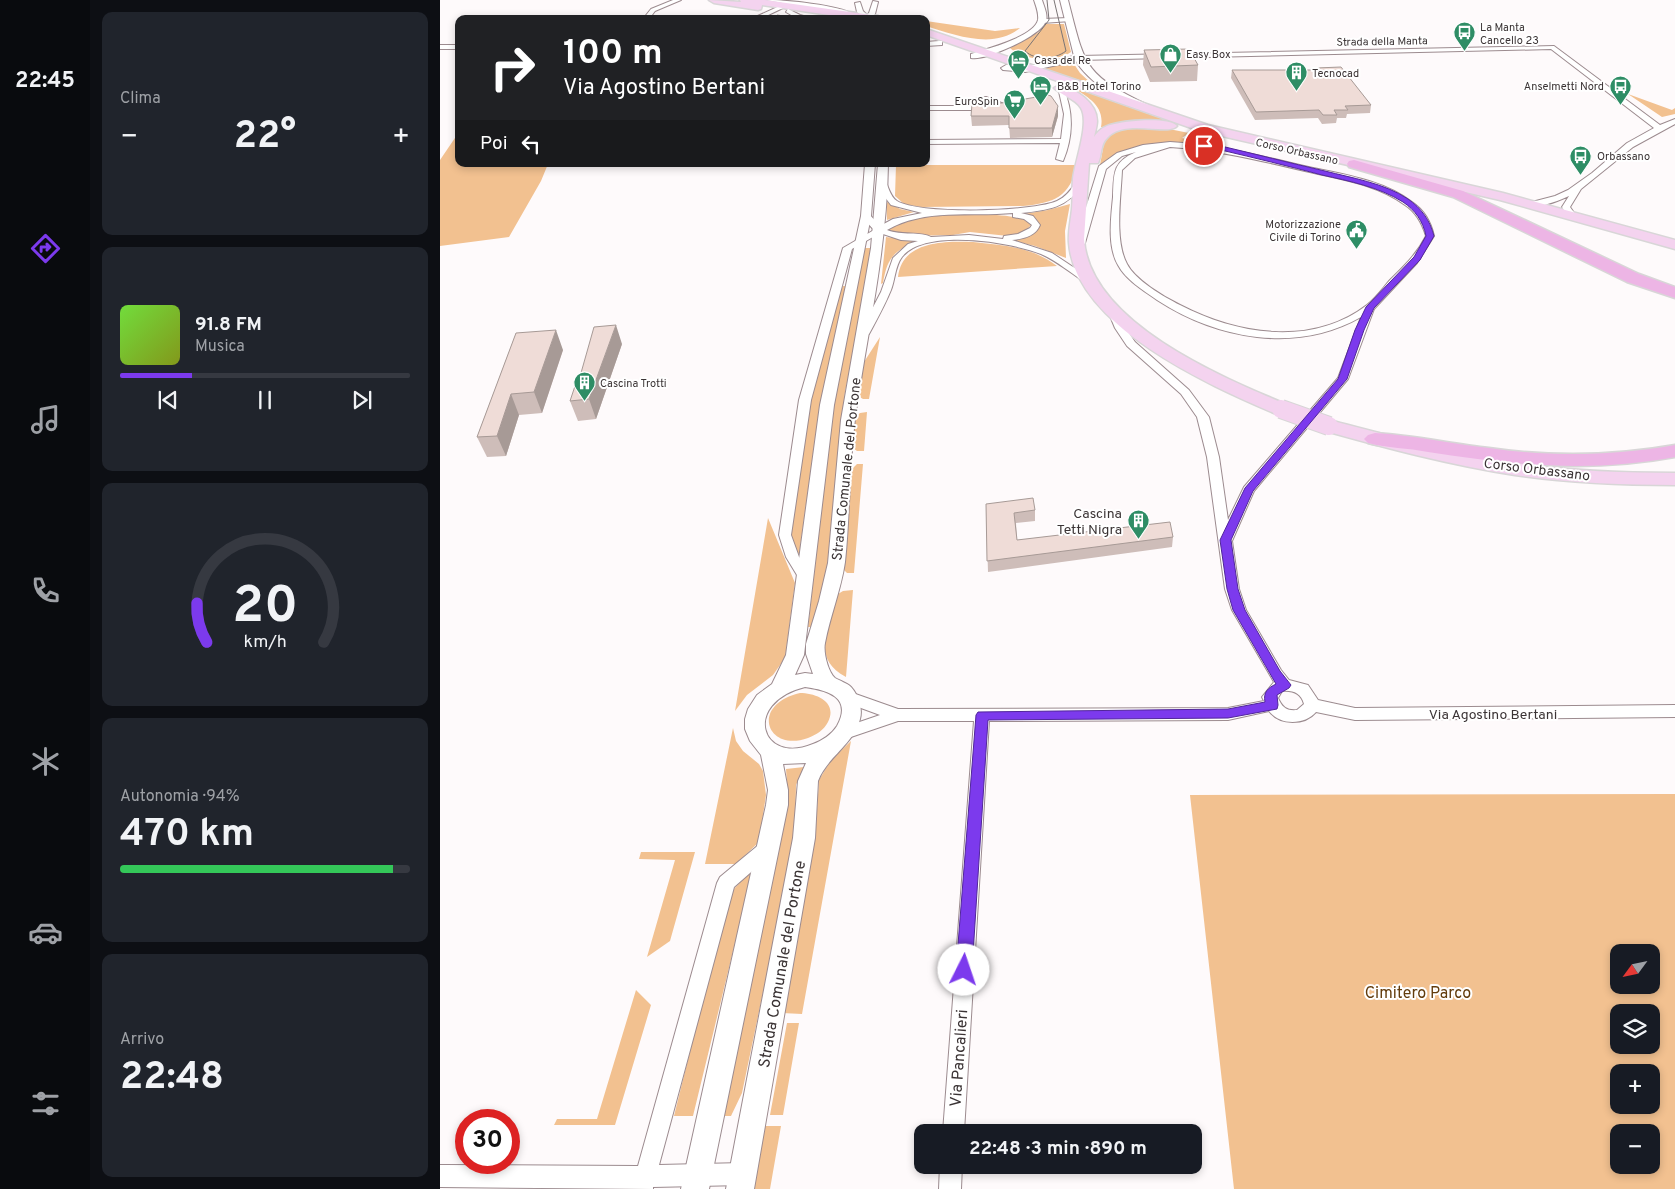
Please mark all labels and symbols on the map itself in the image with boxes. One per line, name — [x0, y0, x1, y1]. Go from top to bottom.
bus stop icon: La Manta Cancello 23 — [1452, 21, 1476, 52]
place label: La Manta Cancello 23 — [1480, 21, 1539, 48]
street label: Strada della Manta — [1336, 34, 1428, 50]
shop icon: Easy Box — [1158, 42, 1182, 73]
hotel icon: Casa del Re — [1006, 48, 1030, 79]
place label: Easy Box — [1186, 48, 1231, 62]
place label: Casa del Re — [1034, 54, 1091, 68]
building icon: Tecnocad — [1284, 61, 1308, 92]
place label: Tecnocad — [1312, 67, 1359, 81]
hotel icon: B&B Hotel Torino — [1029, 74, 1053, 105]
bus stop icon: Anselmetti Nord — [1608, 74, 1632, 105]
place label: B&B Hotel Torino — [1057, 80, 1141, 94]
place label: Anselmetti Nord — [1524, 80, 1604, 94]
supermarket icon: EuroSpin — [1003, 89, 1027, 120]
place label: EuroSpin — [954, 95, 999, 109]
pin — [1183, 125, 1225, 167]
street label: Corso Orbassano — [1254, 136, 1339, 168]
bus stop icon: Orbassano — [1569, 144, 1593, 175]
place label: Orbassano — [1597, 150, 1650, 164]
place label: Motorizzazione Civile di Torino — [1265, 218, 1341, 245]
public building icon: Motorizzazione Civile di Torino — [1345, 218, 1369, 249]
building icon: Cascina Trotti — [572, 371, 596, 402]
place label: Cascina Trotti — [600, 377, 667, 391]
street label: Strada Comunale del Portone — [829, 377, 866, 561]
street label: Corso Orbassano — [1483, 456, 1591, 485]
place label: Cascina Tetti Nigra — [1057, 506, 1122, 539]
building icon: Cascina Tetti Nigra — [1126, 509, 1150, 540]
street label: Via Agostino Bertani — [1429, 707, 1557, 724]
street label: Strada Comunale del Portone — [755, 859, 811, 1070]
position arrow — [937, 943, 989, 995]
north arrow — [1610, 944, 1660, 994]
park label: Cimitero Parco — [1365, 984, 1471, 1004]
street label: Via Pancalieri — [947, 1009, 973, 1108]
speed limit sign: 30 — [455, 1109, 520, 1174]

